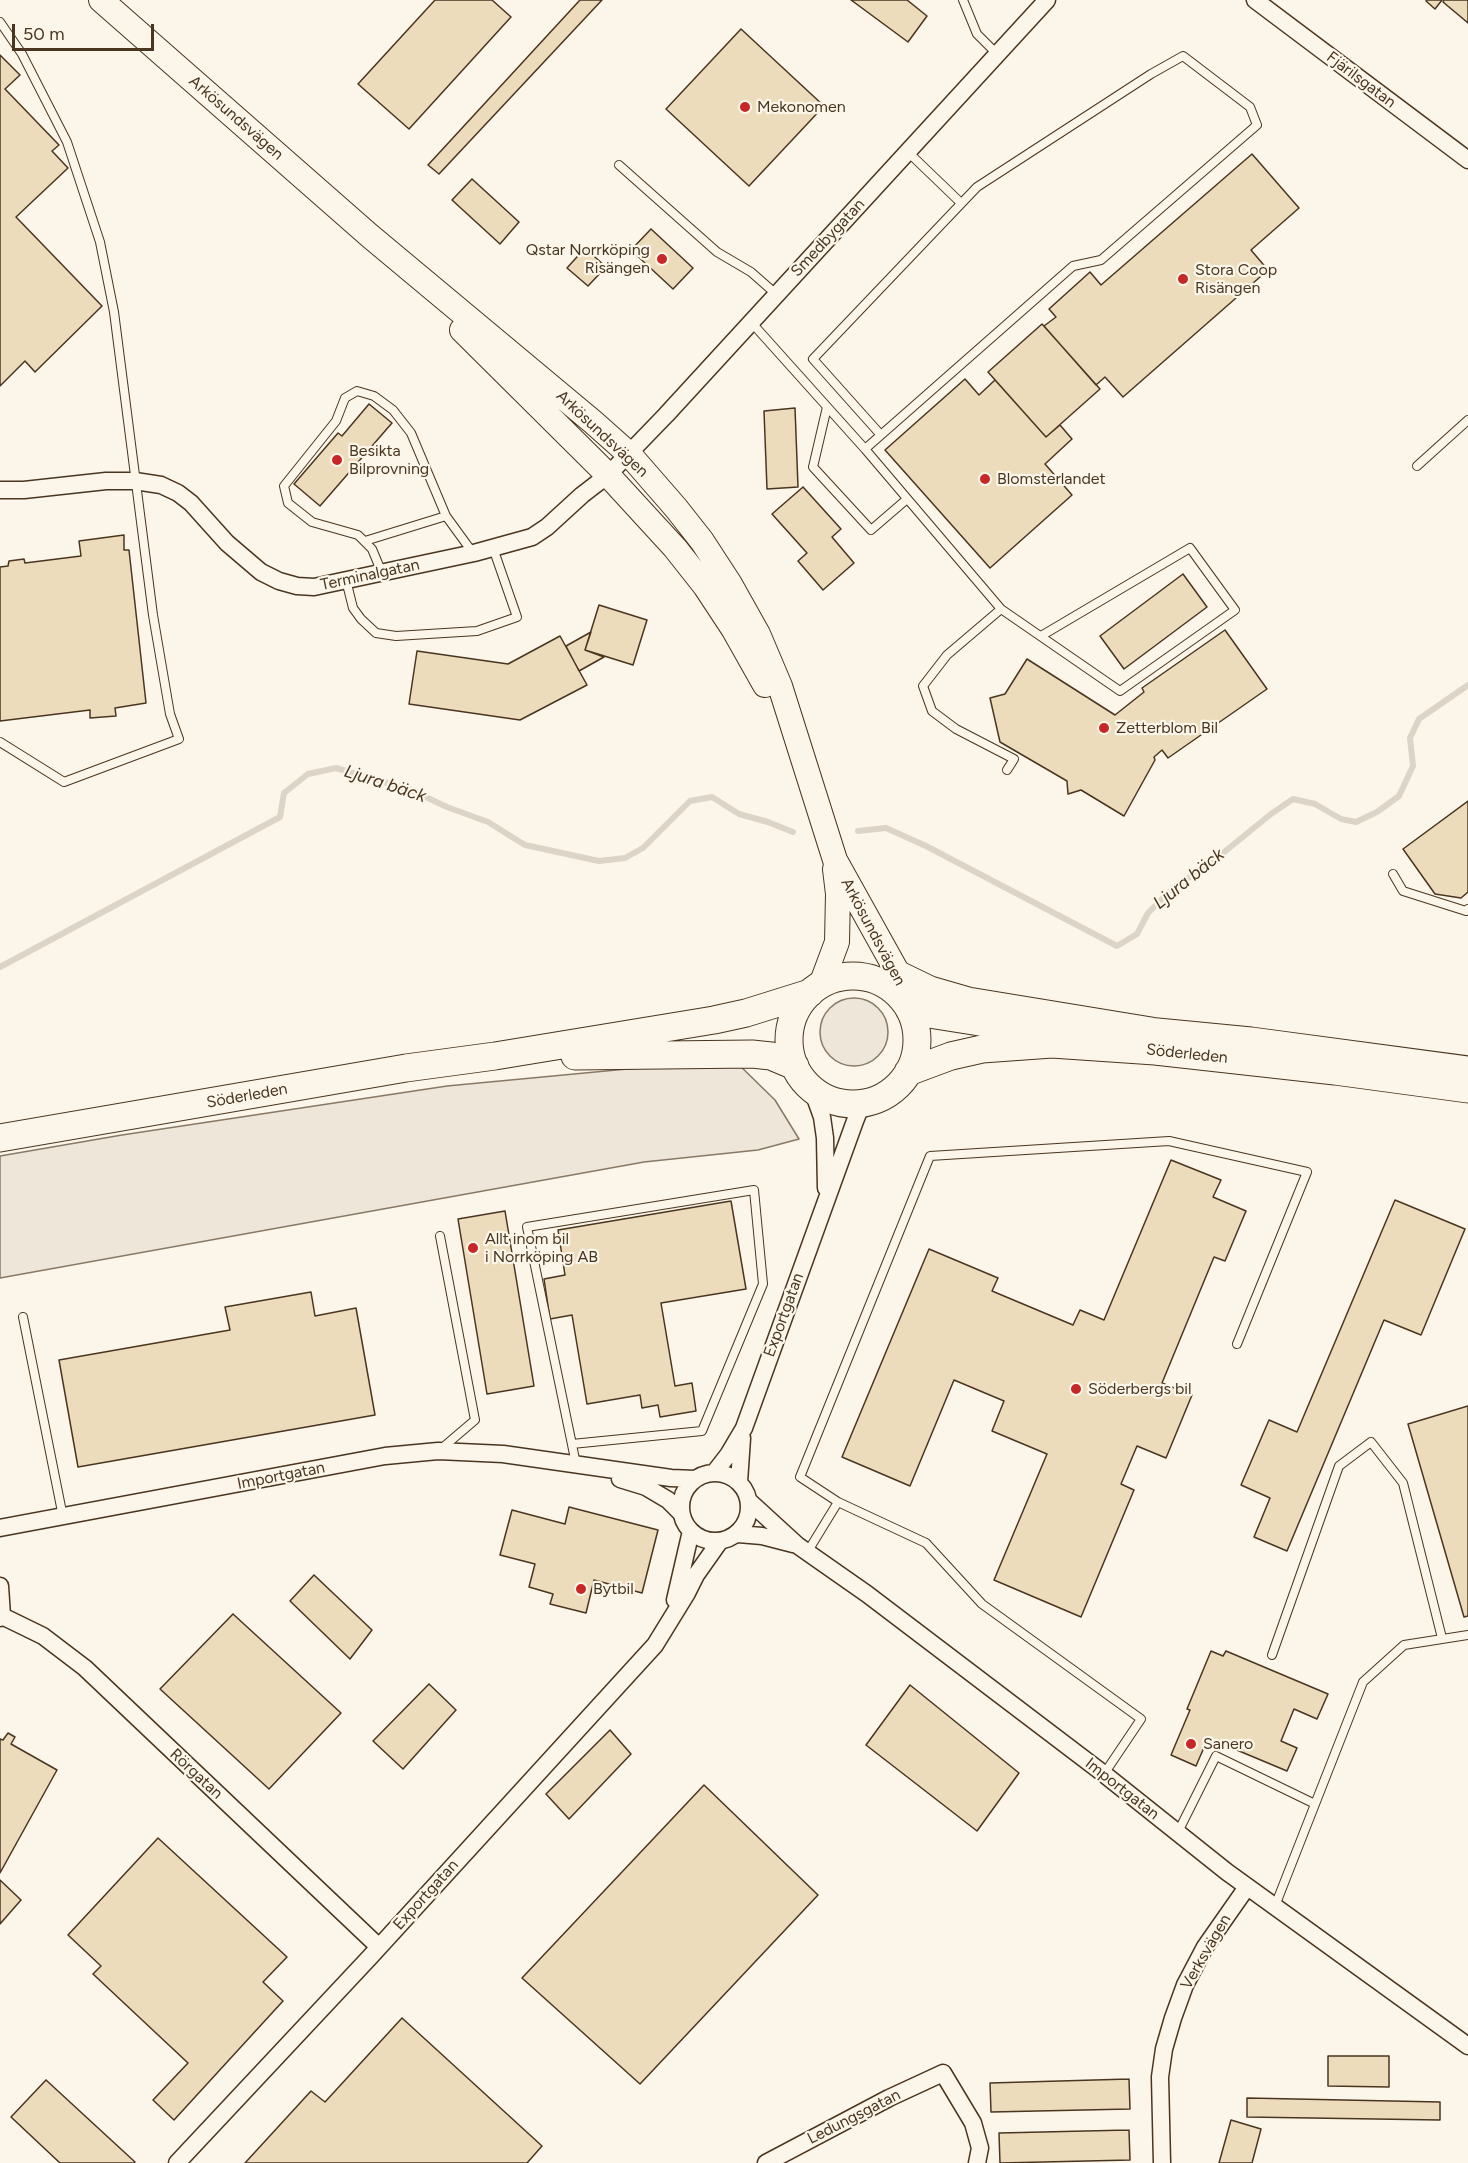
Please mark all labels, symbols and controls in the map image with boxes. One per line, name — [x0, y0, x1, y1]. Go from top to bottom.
scale bar — [15, 12, 158, 50]
text: 50 m — [23, 23, 65, 45]
street label: Fjärilsgatan — [1323, 48, 1399, 112]
street label: Arkösundsvägen — [185, 72, 287, 164]
place label: Mekonomen — [757, 97, 846, 117]
marker: Mekonomen — [738, 100, 752, 114]
street label: Smedbygatan — [787, 195, 869, 281]
place label: Qstar Norrköping Risängen — [526, 240, 650, 278]
marker: Qstar Norrköping Risängen — [655, 252, 669, 266]
place label: Stora Coop Risängen — [1195, 260, 1277, 298]
marker: Stora Coop Risängen — [1176, 272, 1190, 286]
street label: Arkösundsvägen — [552, 386, 652, 482]
place label: Besikta Bilprovning — [349, 441, 429, 479]
marker: Besikta Bilprovning — [330, 453, 344, 467]
place label: Blomsterlandet — [997, 469, 1106, 489]
marker: Blomsterlandet — [978, 472, 992, 486]
street label: Terminalgatan — [319, 555, 421, 595]
place label: Zetterblom Bil — [1116, 718, 1218, 738]
marker: Zetterblom Bil — [1097, 721, 1111, 735]
water label: Ljura bäck — [341, 761, 429, 807]
water label: Ljura bäck — [1149, 844, 1229, 914]
street label: Arkösundsvägen — [837, 875, 909, 989]
street label: Söderleden — [1145, 1040, 1229, 1068]
street label: Söderleden — [205, 1079, 289, 1113]
place label: Allt inom bil i Norrköping AB — [485, 1229, 598, 1267]
marker: Allt inom bil i Norrköping AB — [466, 1241, 480, 1255]
street label: Exportgatan — [760, 1270, 808, 1360]
place label: Söderbergs bil — [1088, 1379, 1192, 1399]
marker: Söderbergs bil — [1069, 1382, 1083, 1396]
street label: Importgatan — [236, 1458, 326, 1494]
place label: Bytbil — [593, 1579, 634, 1599]
marker: Bytbil — [574, 1582, 588, 1596]
place label: Sanero — [1203, 1734, 1253, 1754]
marker: Sanero — [1184, 1737, 1198, 1751]
street label: Rörgatan — [166, 1745, 226, 1803]
street label: Importgatan — [1081, 1754, 1163, 1824]
street label: Exportgatan — [389, 1856, 463, 1934]
street label: Verksvägen — [1177, 1911, 1235, 1993]
street label: Ledungsgatan — [804, 2085, 904, 2149]

